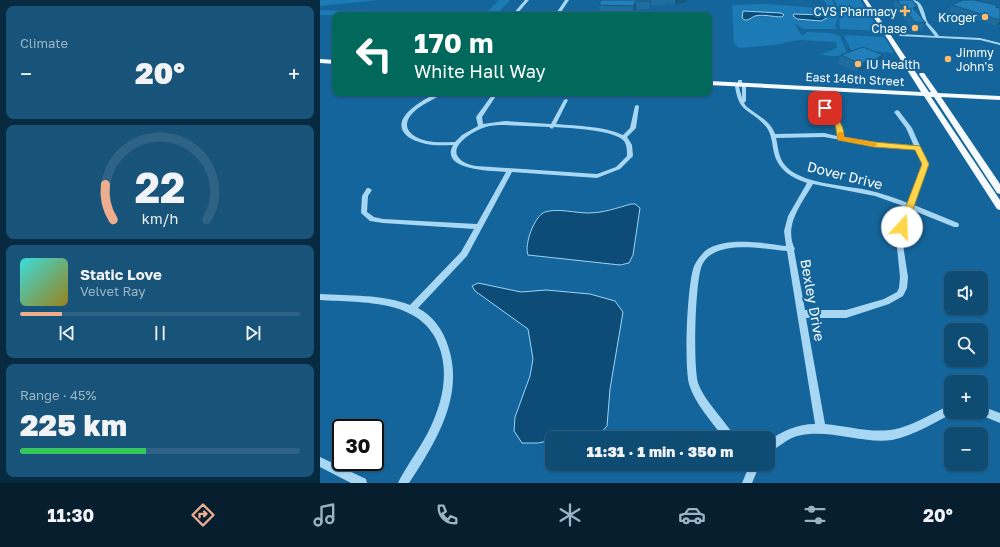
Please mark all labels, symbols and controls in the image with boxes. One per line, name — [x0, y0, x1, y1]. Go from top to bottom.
place label: CVS Pharmacy — [813, 4, 897, 19]
marker: CVS Pharmacy — [900, 6, 910, 16]
place label: Kroger — [938, 10, 977, 25]
marker: Kroger — [980, 12, 990, 22]
place label: Chase — [871, 21, 907, 36]
marker: Chase — [910, 23, 920, 33]
text: 170 m — [414, 26, 493, 59]
icon: left — [348, 28, 400, 80]
text: Climate — [20, 35, 68, 51]
place label: Jimmy John's — [956, 45, 994, 74]
marker: Jimmy John's — [943, 54, 953, 64]
text: 20° — [135, 55, 185, 91]
place label: IU Health — [866, 57, 920, 72]
marker: IU Health — [853, 59, 863, 69]
text: − — [20, 60, 32, 87]
text: + — [288, 60, 300, 87]
text: White Hall Way — [414, 60, 546, 82]
street label: East 146th Street — [805, 69, 905, 89]
pin — [808, 91, 842, 125]
icon: arrive — [814, 97, 836, 119]
street label: Dover Drive — [805, 157, 885, 193]
text: 22 — [135, 162, 185, 212]
position arrow — [881, 206, 923, 248]
text: km/h — [142, 209, 178, 226]
street label: Bexley Drive — [797, 258, 829, 342]
text: Static Love — [80, 265, 162, 283]
map controls — [944, 271, 988, 471]
button: sound — [944, 271, 988, 315]
text: Velvet Ray — [80, 283, 145, 299]
icon: previous — [56, 322, 78, 344]
icon: pause — [149, 322, 171, 344]
icon: next — [242, 322, 264, 344]
button: search — [944, 323, 988, 367]
button: + — [944, 375, 988, 419]
text: Range · 45% — [20, 387, 96, 403]
text: 225 km — [20, 407, 127, 443]
speed limit sign: 30 — [332, 419, 384, 471]
button: − — [944, 427, 988, 471]
text: 11:31 · 1 min · 350 m — [587, 442, 733, 460]
icon: directions — [189, 501, 217, 529]
icon: music — [311, 501, 339, 529]
icon: phone — [433, 501, 461, 529]
icon: climate — [556, 501, 584, 529]
icon: car — [678, 501, 706, 529]
icon: filters — [801, 501, 829, 529]
text: 11:30 — [47, 504, 94, 526]
text: 20° — [923, 504, 953, 526]

